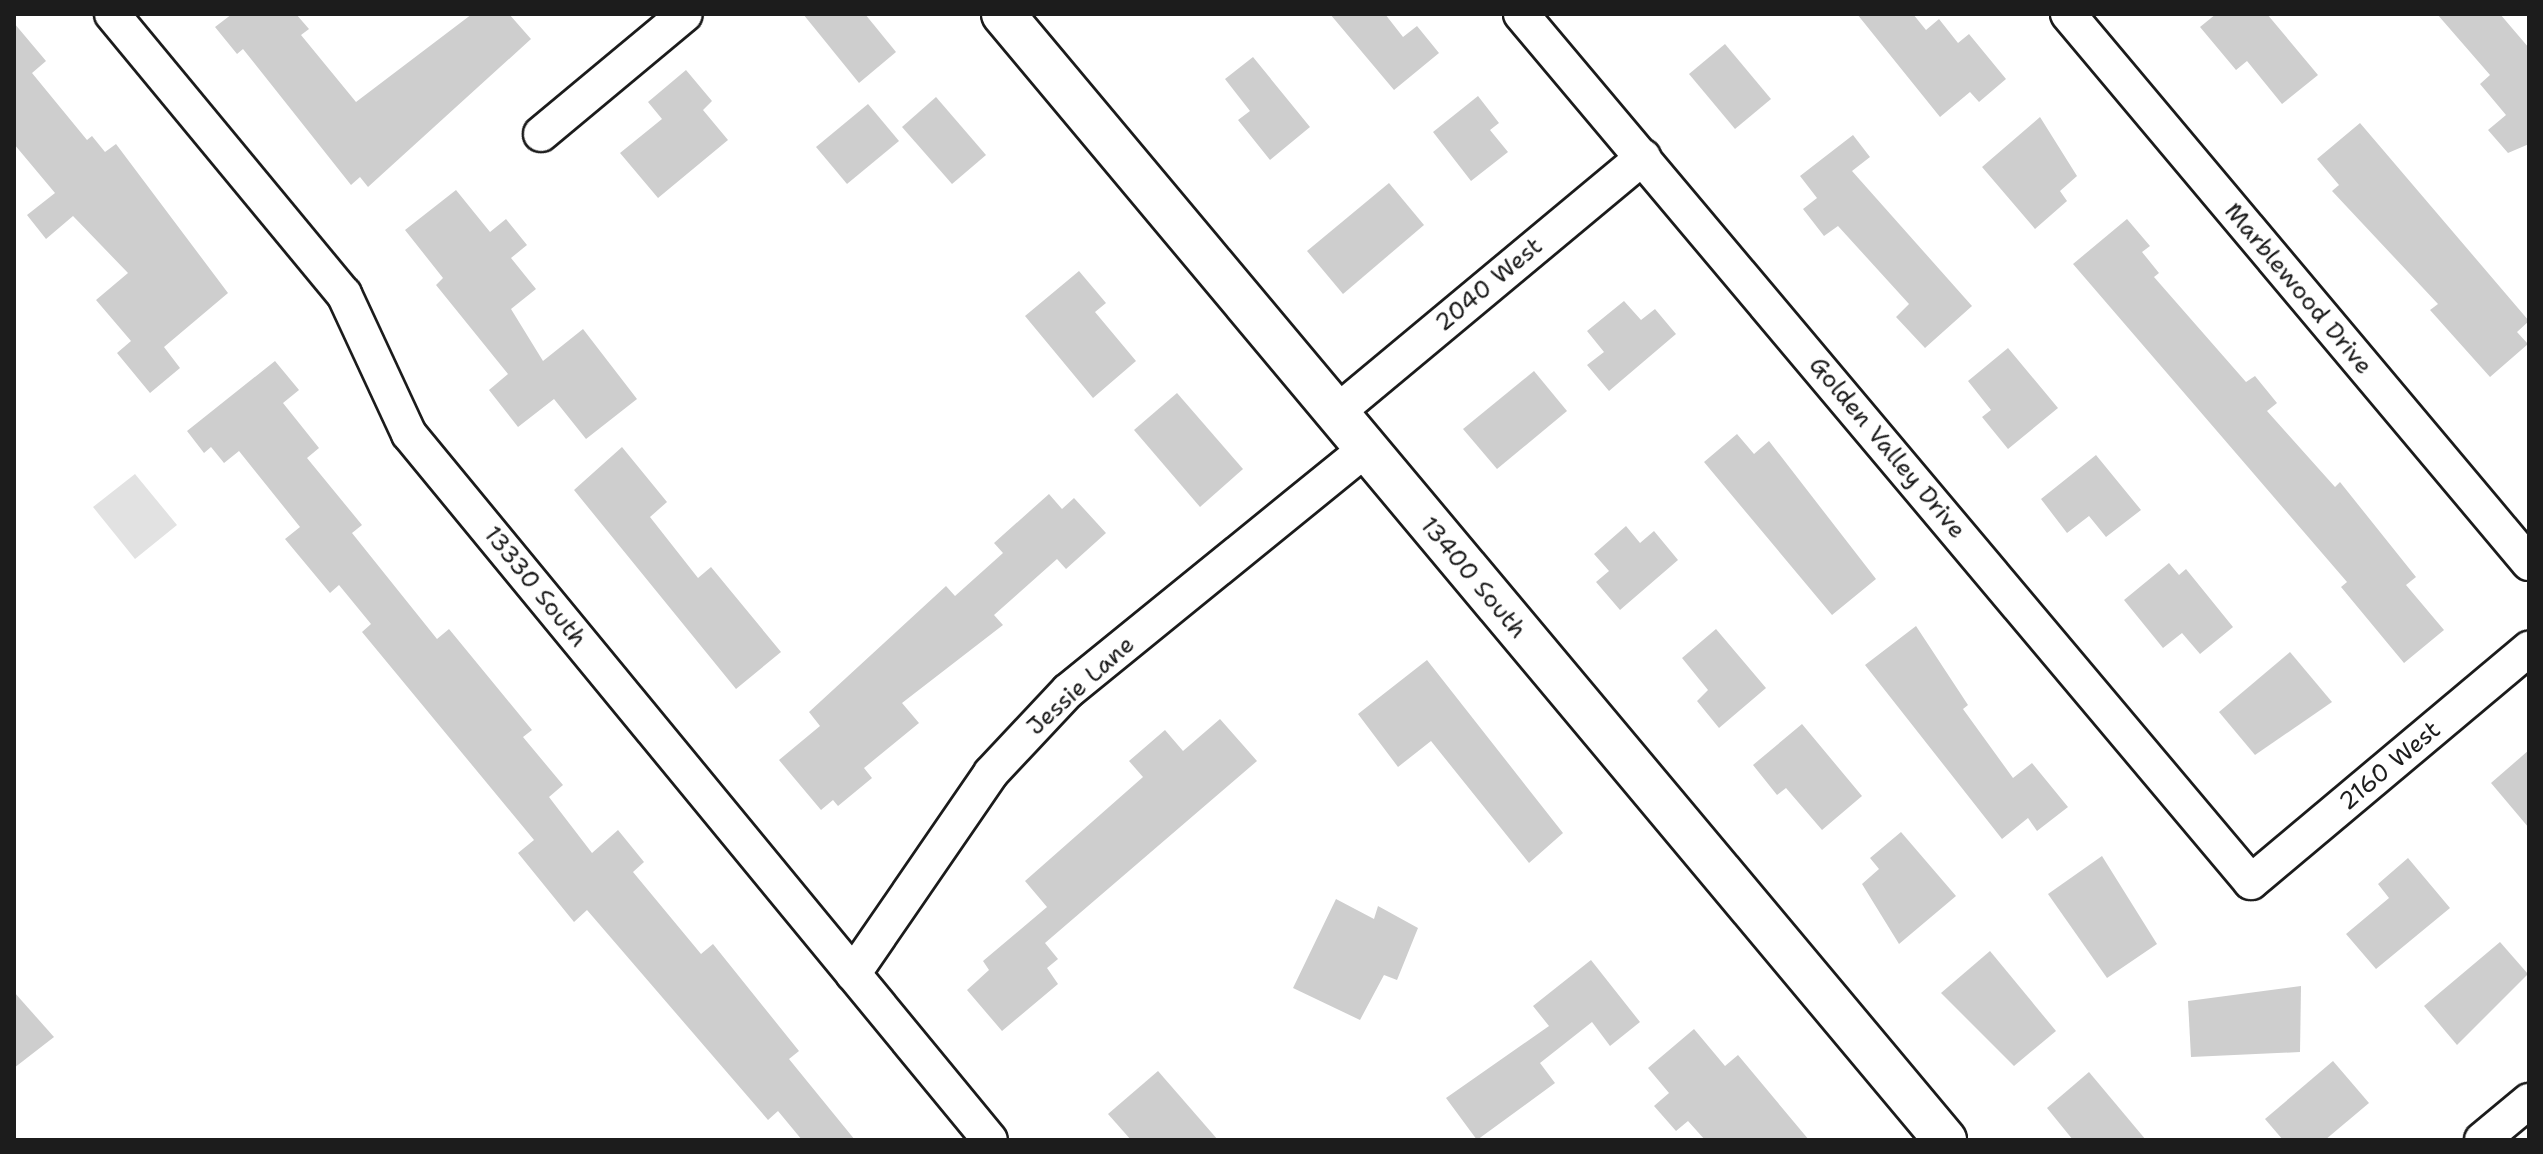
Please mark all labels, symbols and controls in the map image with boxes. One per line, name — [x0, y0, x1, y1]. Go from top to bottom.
street label: Marblewood Drive — [2218, 198, 2378, 380]
street label: 2040 West — [1430, 232, 1548, 338]
street label: Golden Valley Drive — [1803, 351, 1971, 545]
street label: 13400 South — [1414, 512, 1532, 644]
street label: 13330 South — [477, 521, 593, 653]
street label: Jessie Lane — [1021, 630, 1141, 742]
street label: 2160 West — [2334, 715, 2446, 817]

